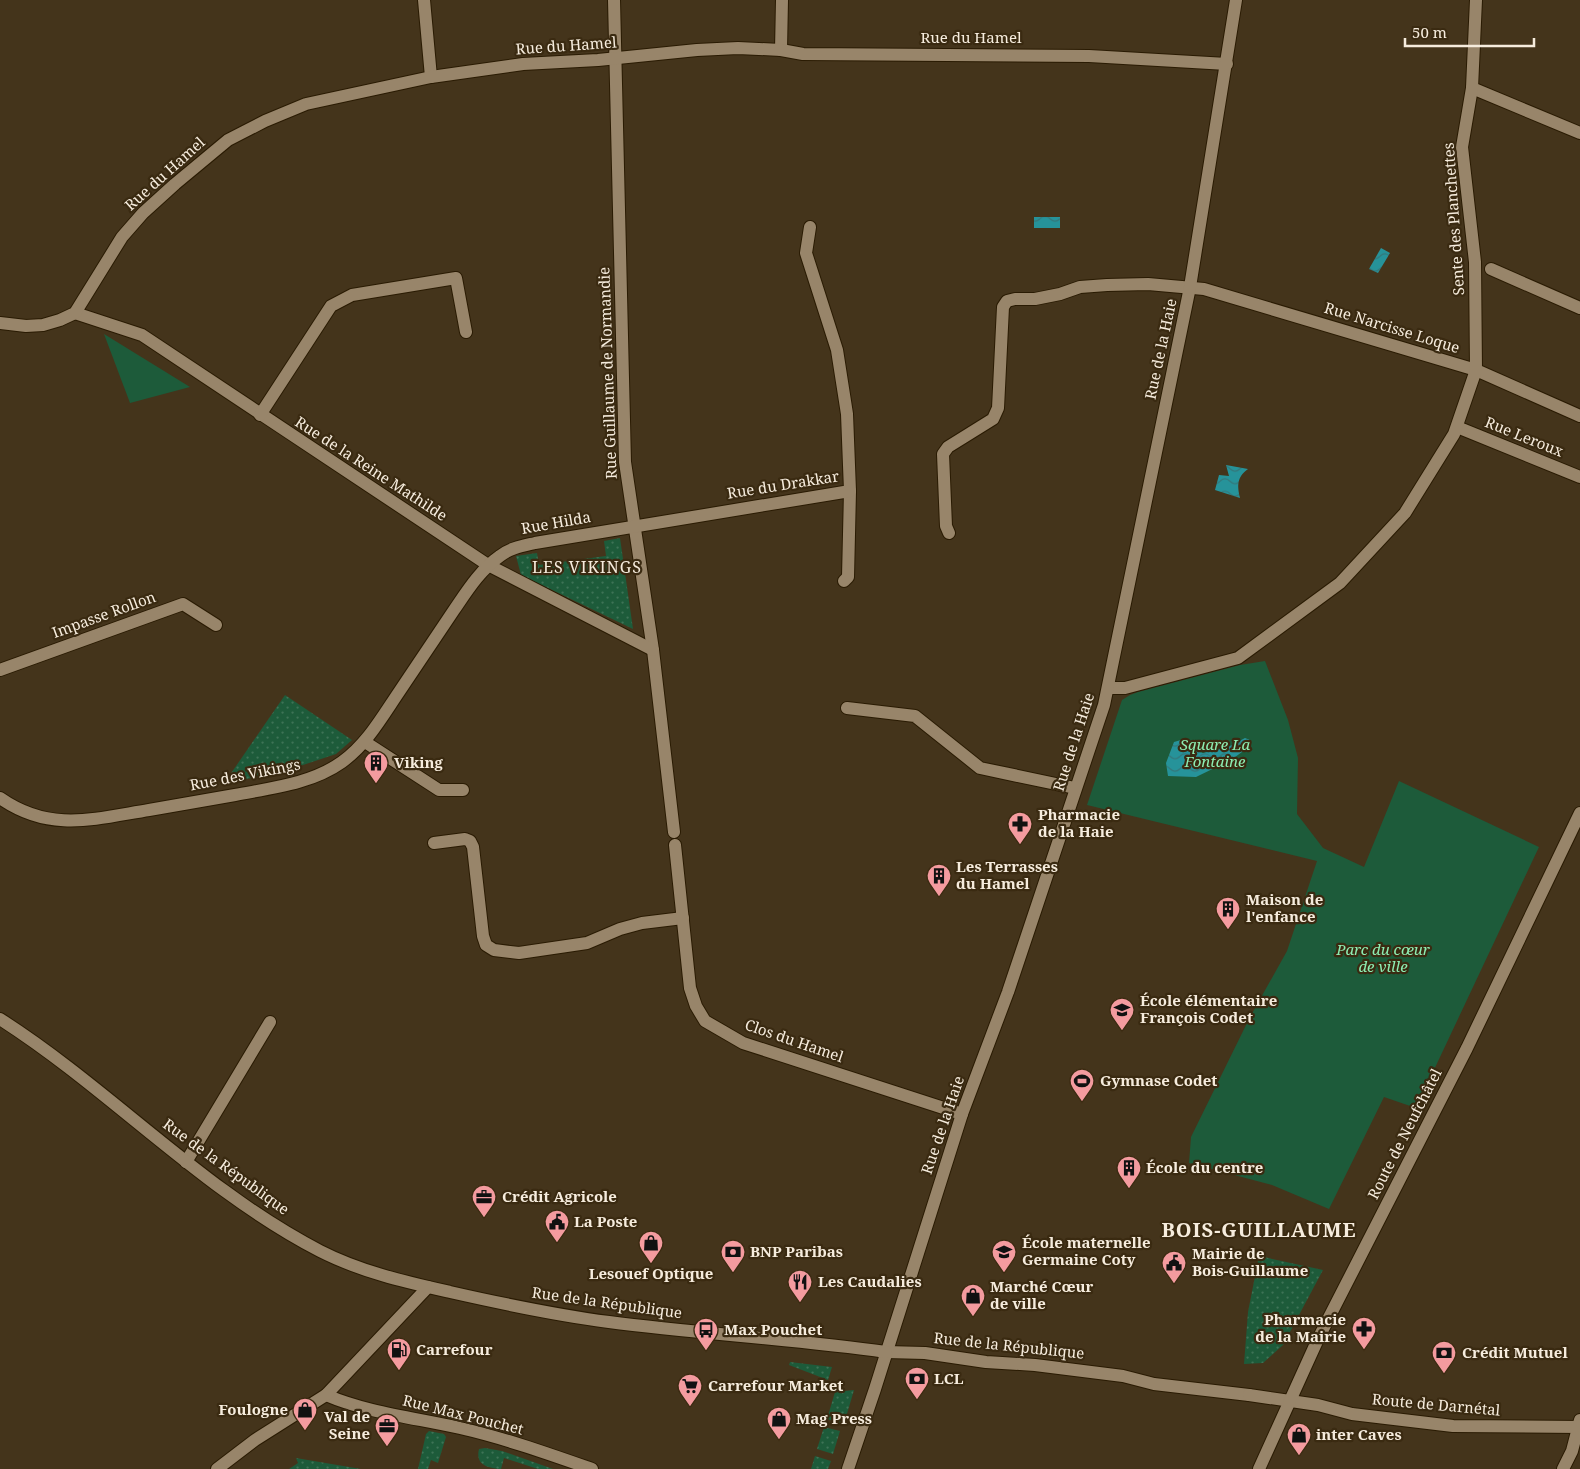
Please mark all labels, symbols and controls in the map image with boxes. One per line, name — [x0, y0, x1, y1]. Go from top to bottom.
scale bar — [1405, 15, 1534, 47]
text: 50 m — [1412, 22, 1447, 42]
street label: Rue du Hamel — [920, 27, 1022, 47]
street label: Rue du Hamel — [515, 31, 617, 59]
street label: Rue du Hamel — [120, 132, 209, 215]
street label: Sente des Planchettes — [1438, 142, 1468, 296]
street label: Rue Guillaume de Normandie — [593, 267, 621, 479]
street label: Rue de la Haie — [1140, 297, 1180, 401]
street label: Rue Narcisse Loque — [1322, 297, 1462, 357]
street label: Rue de la Reine Mathilde — [292, 411, 452, 525]
street label: Rue Leroux — [1482, 411, 1567, 461]
street label: Rue du Drakkar — [725, 465, 840, 503]
street label: Rue Hilda — [519, 506, 592, 538]
district label: LES VIKINGS — [532, 556, 642, 578]
street label: Impasse Rollon — [49, 586, 159, 642]
street label: Rue de la Haie — [1048, 690, 1098, 794]
park label: Square La Fontaine — [1180, 734, 1250, 771]
building icon: Viking — [363, 750, 389, 784]
place label: Viking — [394, 752, 444, 772]
street label: Rue des Vikings — [188, 753, 302, 795]
place label: Pharmacie de la Haie — [1038, 804, 1120, 841]
pharmacy icon: Pharmacie de la Haie — [1007, 811, 1033, 845]
place label: Les Terrasses du Hamel — [956, 856, 1058, 893]
building icon: Les Terrasses du Hamel — [926, 863, 952, 897]
place label: Maison de l'enfance — [1246, 889, 1323, 926]
building icon: Maison de l'enfance — [1215, 896, 1241, 930]
park label: Parc du cœur de ville — [1335, 939, 1431, 976]
place label: École élémentaire François Codet — [1140, 990, 1277, 1027]
school or university icon: École élémentaire François Codet — [1109, 997, 1135, 1031]
street label: Clos du Hamel — [742, 1014, 847, 1066]
street label: Route de Neufchâtel — [1362, 1064, 1446, 1202]
sports icon: Gymnase Codet — [1069, 1068, 1095, 1102]
place label: Gymnase Codet — [1100, 1070, 1217, 1090]
street label: Rue de la Haie — [916, 1073, 968, 1176]
street label: Rue de la République — [159, 1114, 294, 1219]
building icon: École du centre — [1116, 1155, 1142, 1189]
place label: École du centre — [1146, 1157, 1263, 1177]
office icon: Crédit Agricole — [471, 1184, 497, 1218]
place label: Crédit Agricole — [502, 1186, 617, 1206]
public building icon: La Poste — [544, 1209, 570, 1243]
place label: La Poste — [574, 1211, 637, 1231]
district label: BOIS-GUILLAUME — [1161, 1216, 1357, 1243]
shop icon: Lesouef Optique — [638, 1230, 664, 1264]
place label: École maternelle Germaine Coty — [1022, 1232, 1151, 1269]
bank icon: BNP Paribas — [720, 1239, 746, 1273]
school or university icon: École maternelle Germaine Coty — [991, 1239, 1017, 1273]
place label: BNP Paribas — [750, 1241, 843, 1261]
place label: Mairie de Bois-Guillaume — [1192, 1243, 1308, 1280]
public building icon: Mairie de Bois-Guillaume — [1161, 1250, 1187, 1284]
place label: Lesouef Optique — [589, 1263, 713, 1283]
restaurant icon: Les Caudalies — [787, 1269, 813, 1303]
place label: Les Caudalies — [818, 1271, 922, 1291]
place label: Marché Cœur de ville — [990, 1276, 1094, 1313]
street label: Rue de la République — [531, 1282, 684, 1322]
shop icon: Marché Cœur de ville — [960, 1283, 986, 1317]
place label: Pharmacie de la Mairie — [1255, 1309, 1346, 1346]
pharmacy icon: Pharmacie de la Mairie — [1351, 1316, 1377, 1350]
bus stop icon: Max Pouchet — [693, 1317, 719, 1351]
place label: Max Pouchet — [724, 1319, 822, 1339]
street label: Rue de la République — [933, 1327, 1085, 1363]
fuel station icon: Carrefour — [386, 1337, 412, 1371]
place label: Carrefour — [416, 1339, 493, 1359]
bank icon: Crédit Mutuel — [1431, 1340, 1457, 1374]
place label: Crédit Mutuel — [1462, 1342, 1568, 1362]
bank icon: LCL — [904, 1366, 930, 1400]
place label: LCL — [934, 1368, 964, 1388]
supermarket icon: Carrefour Market — [677, 1373, 703, 1407]
place label: Carrefour Market — [708, 1375, 843, 1395]
street label: Route de Darnétal — [1371, 1388, 1501, 1420]
street label: Rue Max Pouchet — [401, 1389, 526, 1439]
shop icon: Foulogne — [292, 1397, 318, 1431]
place label: Foulogne — [219, 1399, 288, 1419]
place label: Val de Seine — [324, 1406, 370, 1443]
shop icon: Mag Press — [766, 1406, 792, 1440]
place label: Mag Press — [796, 1408, 872, 1428]
office icon: Val de Seine — [374, 1413, 400, 1447]
shop icon: inter Caves — [1286, 1422, 1312, 1456]
place label: inter Caves — [1316, 1424, 1402, 1444]

